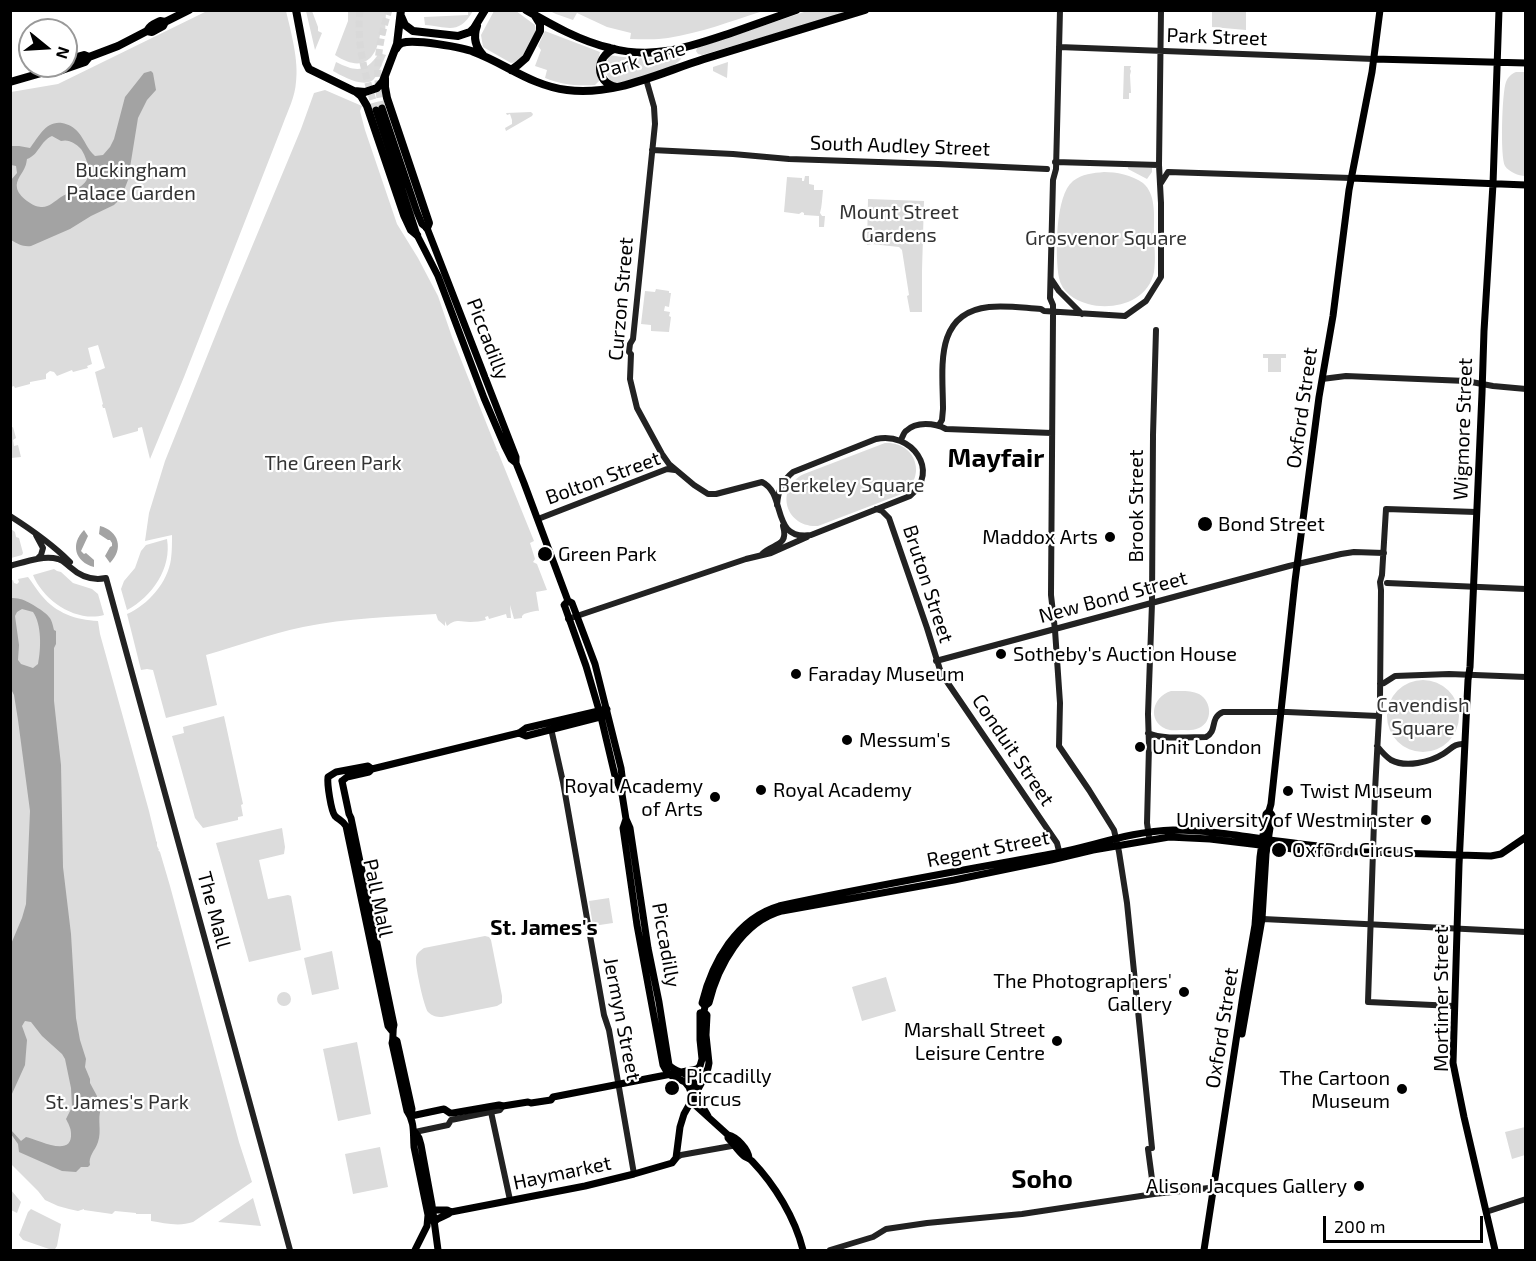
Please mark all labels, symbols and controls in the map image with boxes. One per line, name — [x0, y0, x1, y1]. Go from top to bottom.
north arrow — [18, 18, 78, 78]
street label: Park Street — [1166, 23, 1268, 51]
street label: Park Lane — [596, 36, 688, 84]
text: N — [53, 45, 75, 62]
street label: South Audley Street — [810, 131, 990, 161]
park label: Buckingham Palace Garden — [66, 158, 196, 205]
park label: Mount Street Gardens — [839, 200, 959, 247]
park label: Grosvenor Square — [1025, 226, 1187, 250]
street label: Curzon Street — [604, 236, 638, 362]
street label: Piccadilly — [461, 295, 515, 383]
street label: Oxford Street — [1282, 346, 1322, 470]
street label: Wigmore Street — [1449, 357, 1477, 501]
district label: Mayfair — [948, 442, 1044, 474]
street label: Bolton Street — [542, 446, 664, 510]
street label: Brook Street — [1124, 449, 1148, 563]
park label: The Green Park — [264, 451, 402, 475]
park label: Berkeley Square — [778, 473, 924, 497]
place label: Bond Street — [1218, 512, 1325, 536]
marker: Bond Street — [1196, 515, 1214, 533]
street label: Bruton Street — [898, 522, 958, 646]
place label: Maddox Arts — [982, 525, 1098, 549]
marker: Maddox Arts — [1103, 530, 1117, 544]
place label: Green Park — [558, 542, 657, 566]
marker: Green Park — [536, 545, 554, 563]
street label: New Bond Street — [1036, 566, 1190, 628]
place label: Sotheby's Auction House — [1013, 642, 1237, 666]
marker: Sotheby's Auction House — [994, 647, 1008, 661]
place label: Faraday Museum — [808, 662, 965, 686]
marker: Faraday Museum — [789, 667, 803, 681]
street label: Conduit Street — [967, 689, 1059, 811]
park label: Cavendish Square — [1376, 693, 1470, 740]
place label: Messum's — [859, 728, 951, 752]
marker: Messum's — [840, 733, 854, 747]
place label: Unit London — [1152, 735, 1262, 759]
marker: Unit London — [1133, 740, 1147, 754]
place label: Royal Academy of Arts — [564, 774, 703, 821]
place label: Royal Academy — [773, 778, 912, 802]
place label: Twist Museum — [1300, 779, 1433, 803]
marker: Royal Academy — [754, 783, 768, 797]
marker: Twist Museum — [1281, 784, 1295, 798]
marker: Royal Academy of Arts — [708, 790, 722, 804]
place label: University of Westminster — [1176, 808, 1414, 832]
marker: University of Westminster — [1419, 813, 1433, 827]
street label: Regent Street — [925, 825, 1051, 873]
place label: Oxford Circus — [1292, 838, 1414, 862]
marker: Oxford Circus — [1270, 841, 1288, 859]
street label: Pall Mall — [358, 857, 398, 939]
street label: The Mall — [192, 869, 236, 951]
street label: Piccadilly — [647, 901, 685, 989]
district label: St. James's — [490, 915, 598, 941]
street label: Mortimer Street — [1429, 926, 1453, 1072]
street label: Jermyn Street — [598, 955, 646, 1083]
street label: Oxford Street — [1201, 966, 1243, 1090]
place label: The Photographers' Gallery — [993, 969, 1172, 1016]
marker: The Photographers' Gallery — [1177, 985, 1191, 999]
place label: Marshall Street Leisure Centre — [904, 1018, 1045, 1065]
marker: Marshall Street Leisure Centre — [1050, 1034, 1064, 1048]
place label: Piccadilly Circus — [686, 1064, 772, 1111]
place label: The Cartoon Museum — [1279, 1066, 1390, 1113]
marker: Piccadilly Circus — [663, 1079, 681, 1097]
marker: The Cartoon Museum — [1395, 1082, 1409, 1096]
park label: St. James's Park — [45, 1090, 189, 1114]
street label: Haymarket — [511, 1151, 613, 1195]
district label: Soho — [1011, 1163, 1073, 1195]
place label: Alison Jacques Gallery — [1146, 1174, 1347, 1198]
marker: Alison Jacques Gallery — [1352, 1179, 1366, 1193]
scale bar — [1326, 1204, 1486, 1242]
text: 200 m — [1334, 1215, 1386, 1237]

